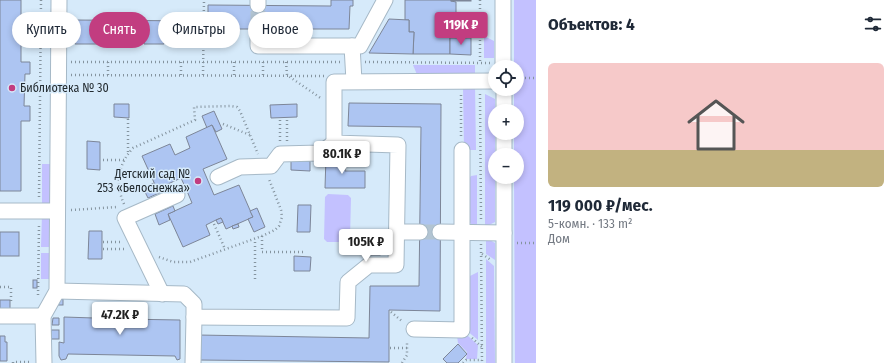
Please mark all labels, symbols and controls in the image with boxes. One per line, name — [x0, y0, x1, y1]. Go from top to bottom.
chip: Купить — [12, 12, 81, 48]
chip: Снять — [89, 12, 150, 48]
chip: Фильтры — [158, 12, 240, 48]
chip: Новое — [248, 12, 313, 48]
pin: 119K ₽ — [428, 12, 494, 46]
icon: filters — [862, 13, 884, 35]
text: Объектов: 4 — [548, 14, 635, 35]
text: 119K ₽ — [444, 17, 478, 32]
map controls — [488, 60, 524, 184]
button: locate — [488, 60, 524, 96]
place label: Библиотека № 30 — [20, 81, 109, 95]
marker: Библиотека № 30 — [7, 83, 17, 93]
icon: home — [680, 89, 752, 161]
button: + — [488, 104, 524, 140]
pin: 80.1K ₽ — [305, 141, 379, 175]
text: 80.1K ₽ — [323, 146, 361, 161]
button: − — [488, 148, 524, 184]
place label: Детский сад № 253 «Белоснежка» — [97, 167, 190, 195]
marker: Детский сад № 253 «Белоснежка» — [193, 176, 203, 186]
text: 119 000 ₽/мес. — [548, 195, 653, 216]
text: 5-комн. · 133 m² — [548, 216, 633, 231]
pin: 105K ₽ — [333, 229, 399, 263]
text: Дом — [548, 231, 570, 246]
text: 105K ₽ — [348, 234, 384, 249]
pin: 47.2K ₽ — [83, 302, 157, 336]
text: 47.2K ₽ — [101, 307, 139, 322]

